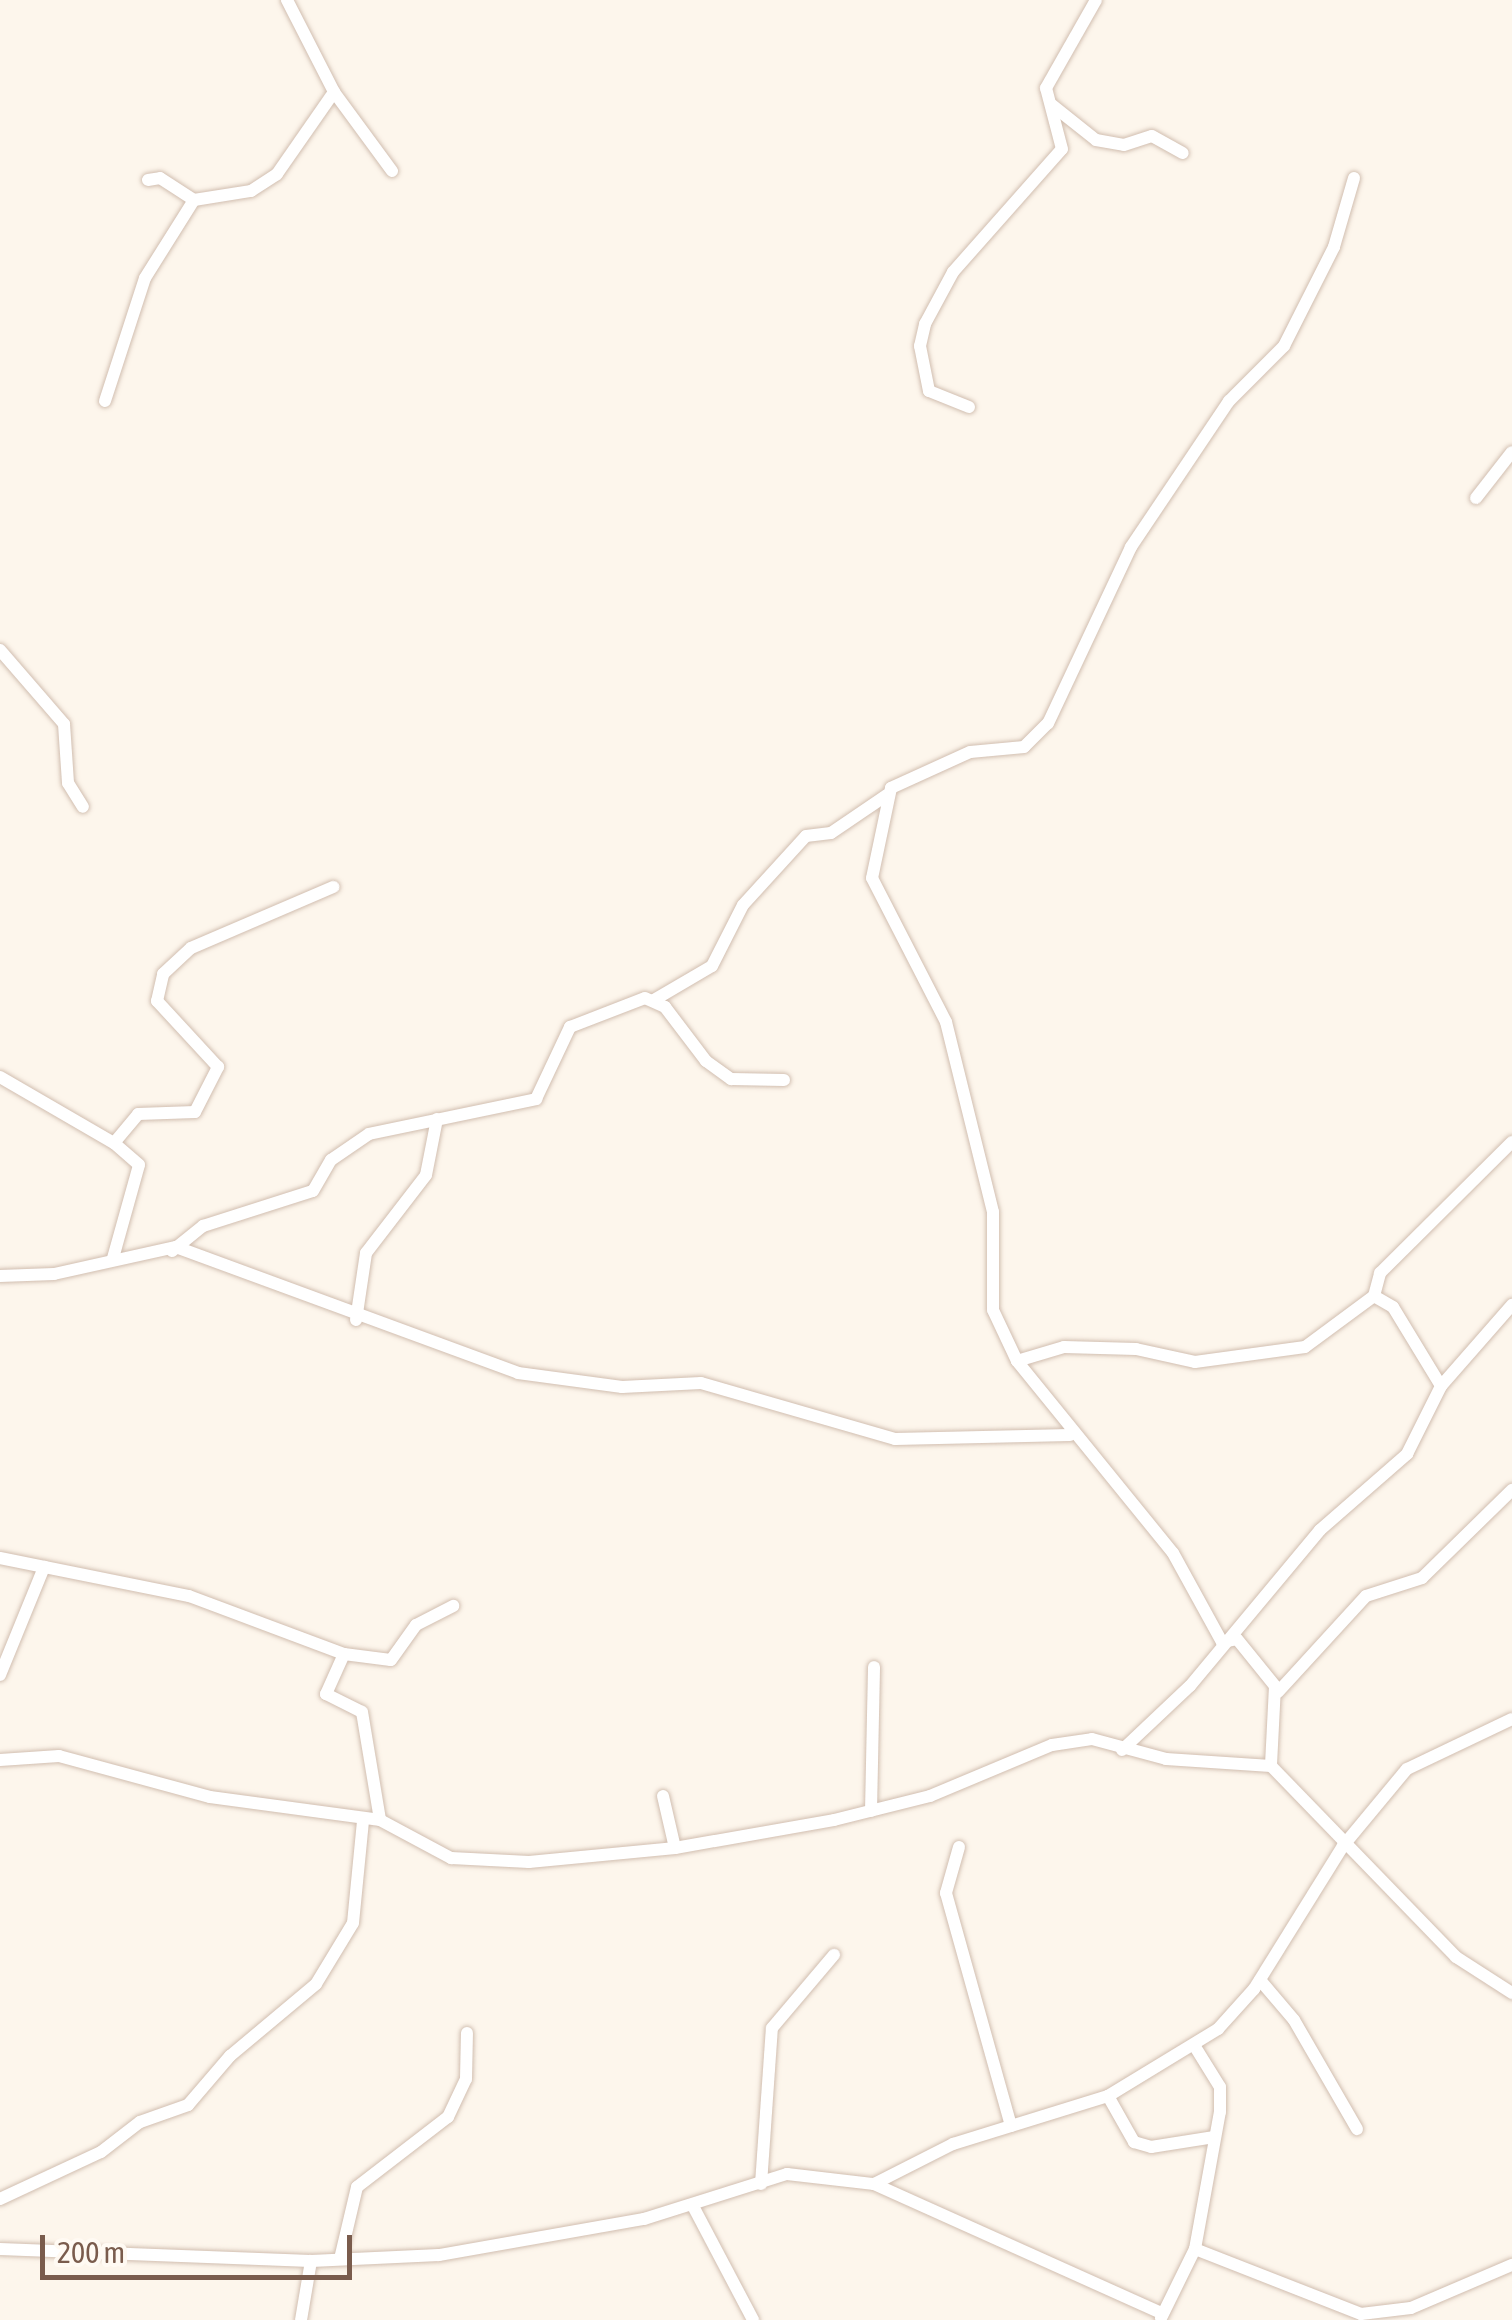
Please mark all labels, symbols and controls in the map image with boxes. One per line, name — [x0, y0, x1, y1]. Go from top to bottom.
scale bar — [45, 2215, 358, 2277]
text: 200 m — [57, 2235, 125, 2269]

